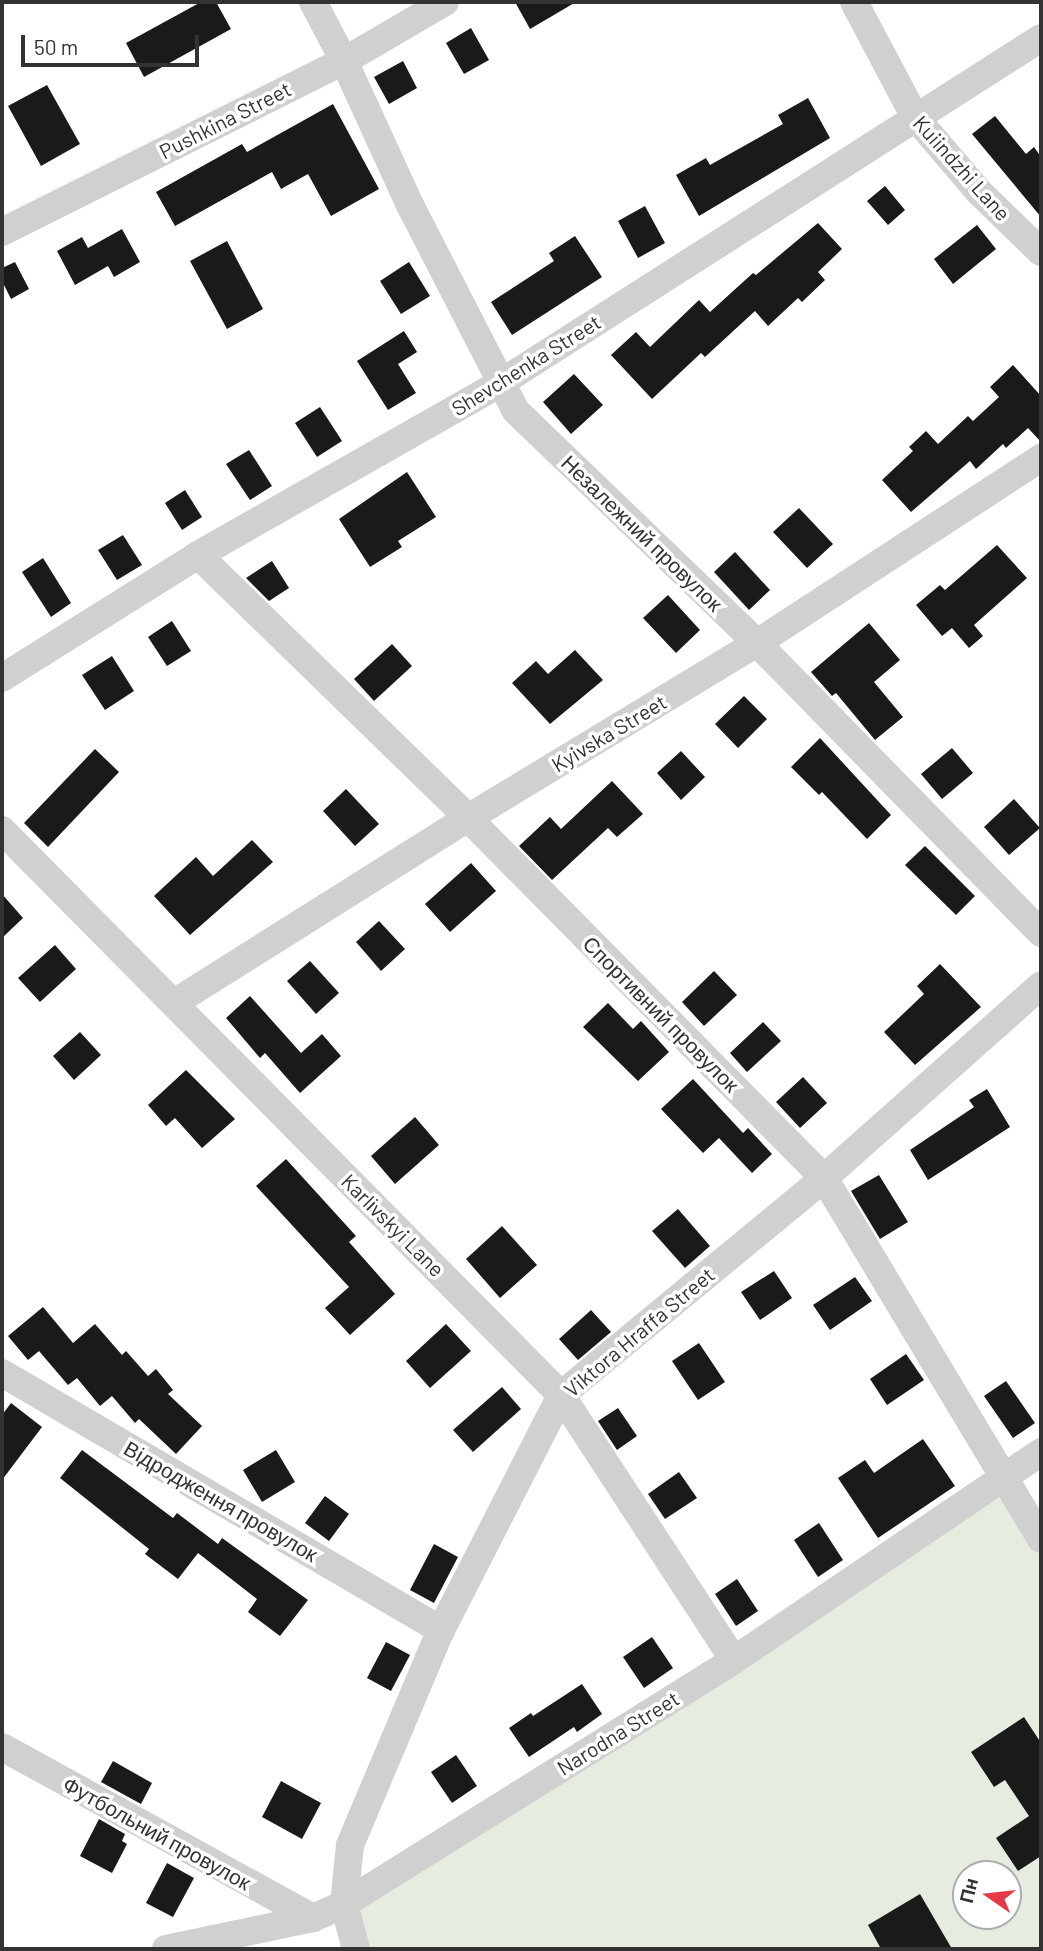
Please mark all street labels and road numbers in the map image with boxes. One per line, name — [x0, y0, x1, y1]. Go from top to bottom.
street label: Pushkina Street — [155, 76, 295, 164]
street label: Kuiindzhi Lane — [908, 110, 1016, 226]
street label: Shevchenka Street — [447, 309, 605, 421]
street label: Незалежний провулок — [556, 450, 728, 616]
street label: Kyivska Street — [547, 689, 671, 777]
street label: Спортивний провулок — [578, 931, 744, 1097]
street label: Karlіvskyi Lane — [336, 1168, 450, 1282]
street label: Viktora Hraffa Street — [559, 1262, 719, 1402]
street label: Відродження провулок — [120, 1435, 322, 1567]
street label: Narodna Street — [552, 1685, 684, 1781]
street label: Футбольний провулок — [59, 1771, 255, 1895]

